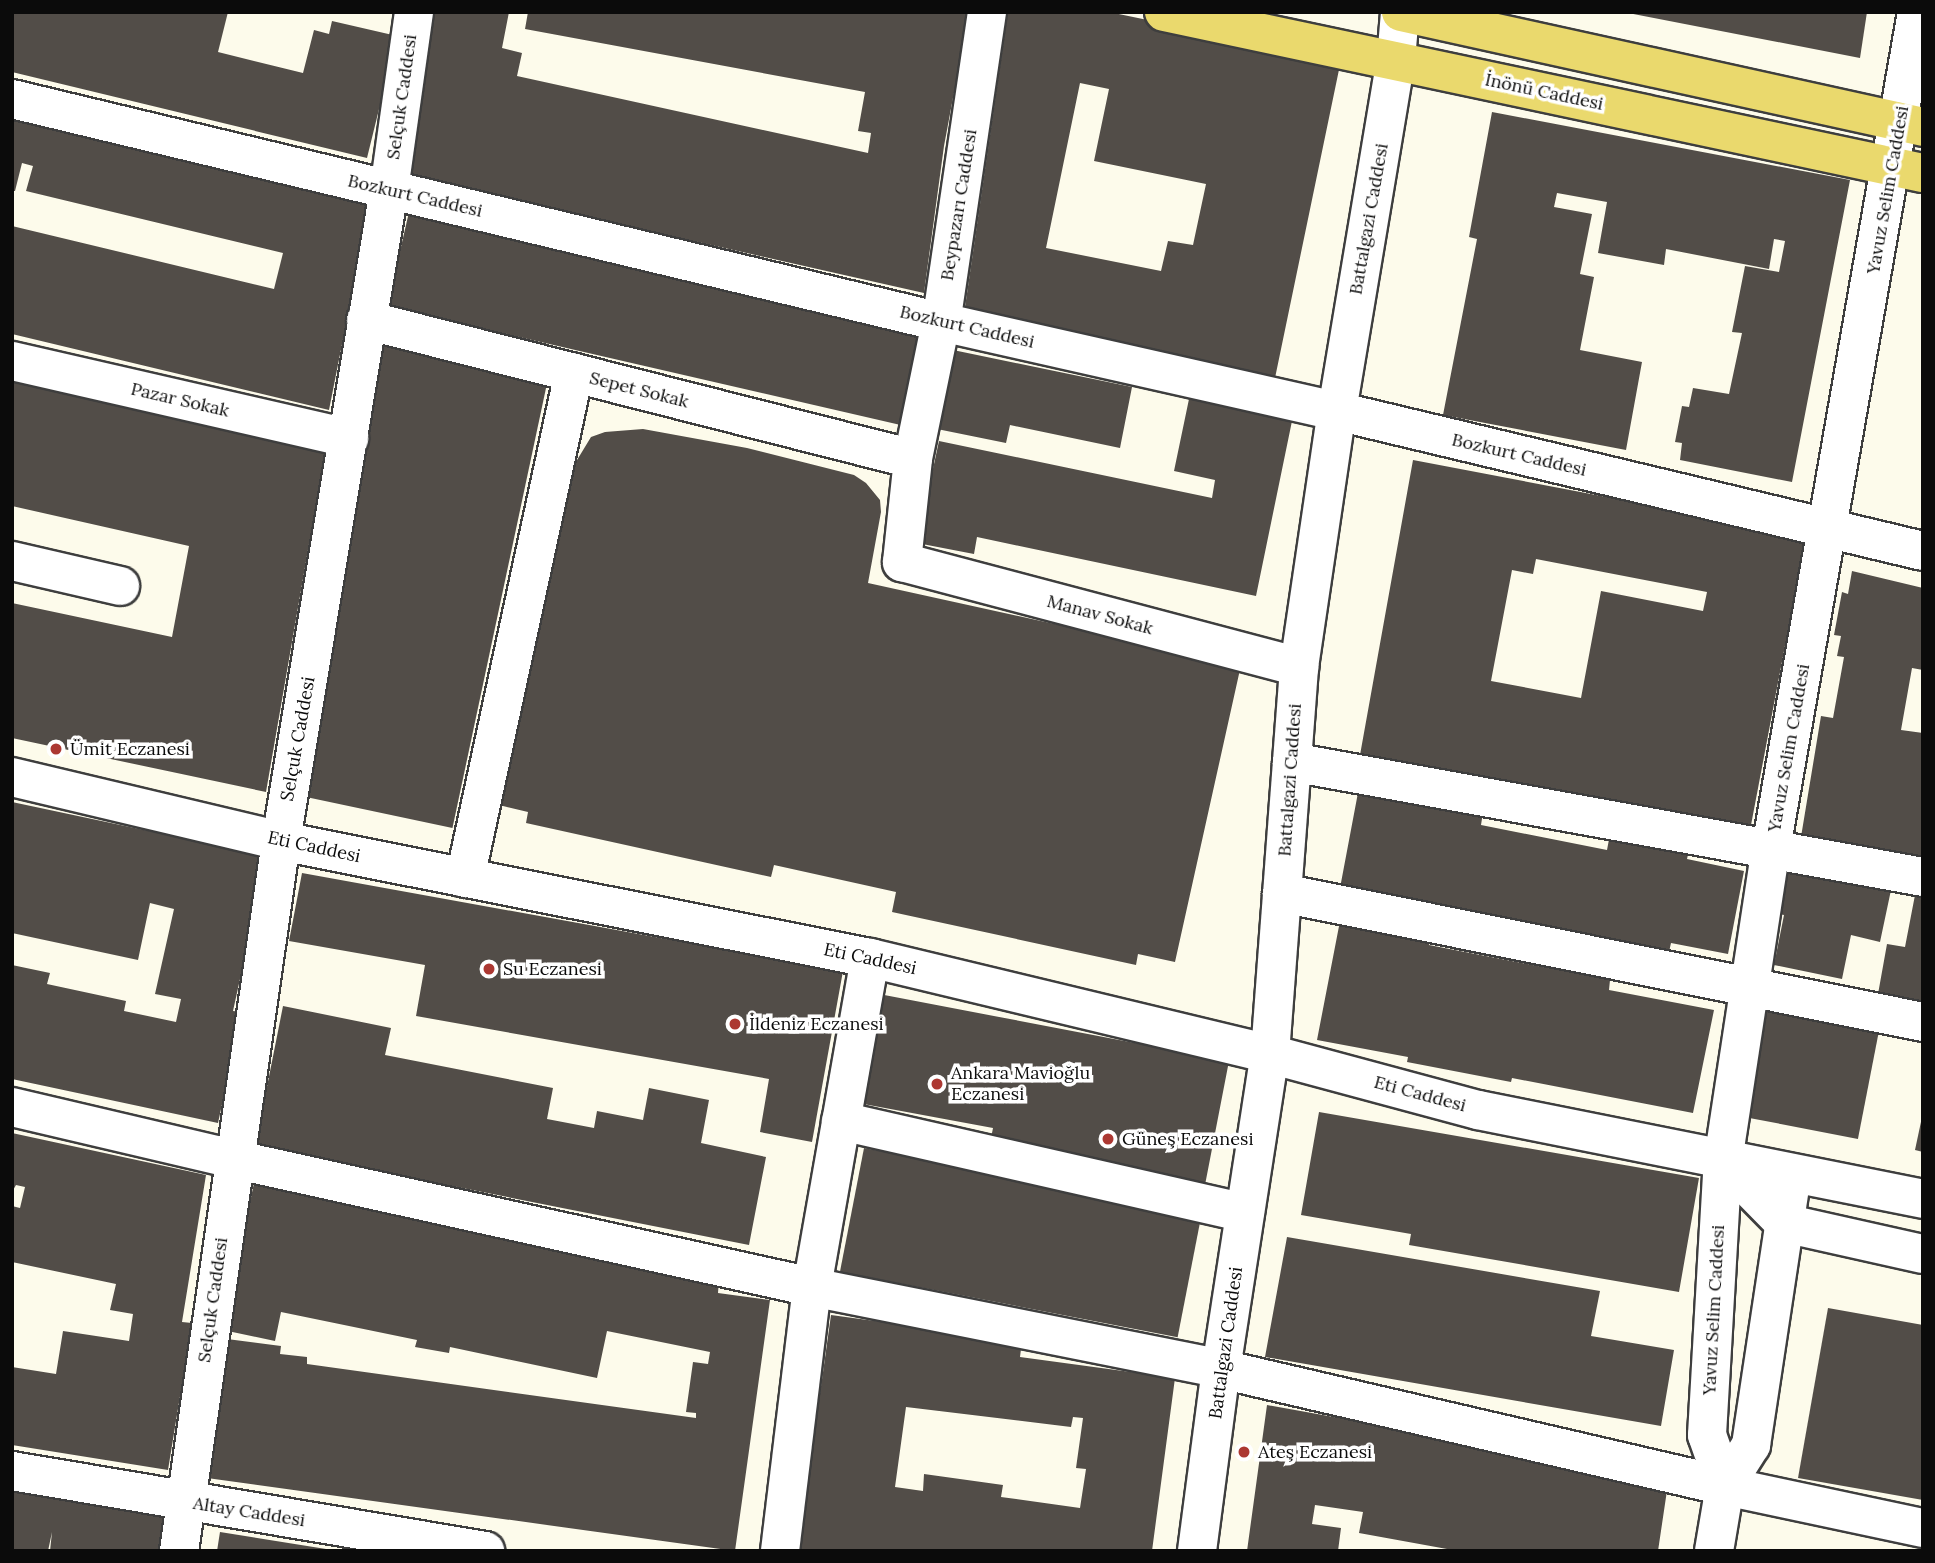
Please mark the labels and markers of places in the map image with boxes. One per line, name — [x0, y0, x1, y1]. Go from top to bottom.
place label: Ümit Eczanesi — [70, 738, 190, 760]
marker: Ümit Eczanesi — [48, 741, 64, 757]
place label: Su Eczanesi — [503, 958, 602, 980]
marker: Su Eczanesi — [481, 961, 497, 977]
place label: İldeniz Eczanesi — [749, 1013, 884, 1035]
marker: İldeniz Eczanesi — [727, 1016, 743, 1032]
place label: Ankara Mavioğlu Eczanesi — [951, 1063, 1090, 1106]
marker: Ankara Mavioğlu Eczanesi — [929, 1076, 945, 1092]
place label: Güneş Eczanesi — [1122, 1128, 1253, 1150]
marker: Güneş Eczanesi — [1100, 1131, 1116, 1147]
place label: Ateş Eczanesi — [1258, 1441, 1372, 1463]
marker: Ateş Eczanesi — [1236, 1444, 1252, 1460]

